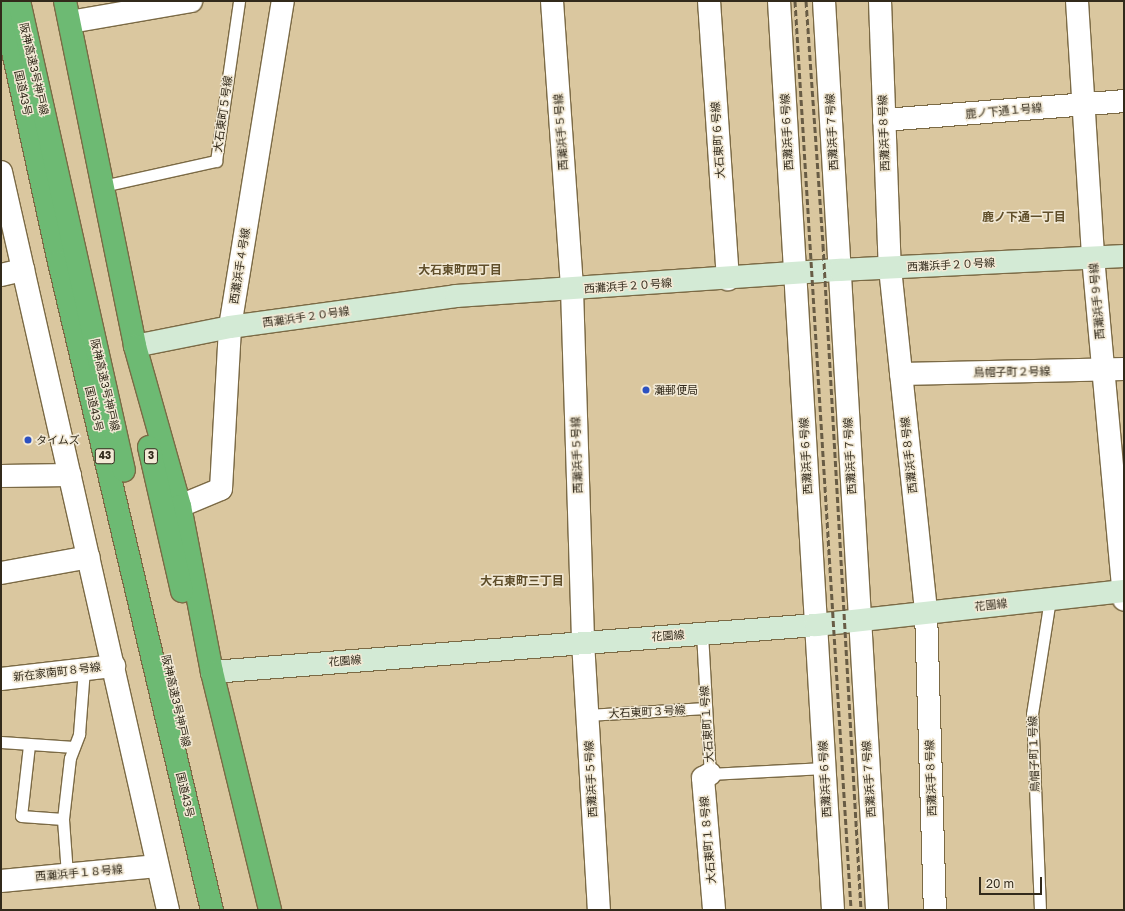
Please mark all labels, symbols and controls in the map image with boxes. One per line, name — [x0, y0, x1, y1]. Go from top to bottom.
street label: 阪神高速3号神戸線 — [17, 22, 51, 116]
street label: 国道43号 — [12, 69, 34, 117]
street label: 大石東町５号線 — [211, 75, 235, 153]
street label: 西灘浜手５号線 — [552, 93, 570, 171]
street label: 西灘浜手６号線 — [778, 93, 796, 171]
street label: 西灘浜手７号線 — [823, 93, 841, 171]
street label: 西灘浜手８号線 — [876, 94, 892, 172]
street label: 大石東町６号線 — [709, 101, 727, 179]
street label: 鹿ノ下通１号線 — [965, 101, 1043, 121]
district label: 鹿ノ下通一丁目 — [982, 210, 1066, 224]
street label: 西灘浜手４号線 — [227, 227, 253, 305]
street label: 西灘浜手２０号線 — [907, 256, 995, 274]
street label: 西灘浜手９号線 — [1087, 262, 1107, 340]
district label: 大石東町四丁目 — [418, 263, 502, 277]
street label: 西灘浜手２０号線 — [584, 276, 672, 296]
street label: 西灘浜手２０号線 — [262, 304, 350, 330]
street label: 阪神高速3号神戸線 — [88, 338, 122, 432]
street label: 鳥帽子町２号線 — [973, 365, 1051, 379]
place label: 灘郵便局 — [654, 383, 698, 397]
street label: 国道43号 — [82, 385, 106, 433]
marker: 灘郵便局 — [641, 385, 651, 395]
street label: 西灘浜手５号線 — [569, 416, 585, 494]
street label: 西灘浜手８号線 — [898, 416, 920, 494]
street label: 西灘浜手６号線 — [797, 417, 815, 495]
street label: 西灘浜手７号線 — [841, 417, 859, 495]
place label: タイムズ — [36, 433, 80, 447]
marker: タイムズ — [23, 435, 33, 445]
road number: 43 — [94, 448, 116, 464]
road number: 3 — [143, 448, 159, 464]
district label: 大石東町三丁目 — [480, 574, 564, 588]
street label: 花園線 — [974, 597, 1008, 613]
street label: 花園線 — [651, 628, 685, 644]
street label: 花園線 — [328, 653, 362, 669]
street label: 阪神高速3号神戸線 — [159, 654, 193, 748]
street label: 新在家南町８号線 — [13, 660, 101, 684]
street label: 大石東町１号線 — [698, 685, 716, 763]
street label: 大石東町３号線 — [608, 703, 686, 721]
street label: 鳥帽子町１号線 — [1026, 715, 1042, 793]
street label: 西灘浜手８号線 — [923, 739, 939, 817]
street label: 西灘浜手５号線 — [582, 740, 600, 818]
street label: 西灘浜手６号線 — [816, 740, 834, 818]
street label: 西灘浜手７号線 — [860, 740, 878, 818]
street label: 国道43号 — [173, 771, 197, 819]
street label: 大石東町１８号線 — [698, 796, 718, 884]
street label: 西灘浜手１８号線 — [35, 863, 123, 883]
scale bar — [981, 869, 1044, 895]
text: 20 m — [986, 876, 1014, 891]

